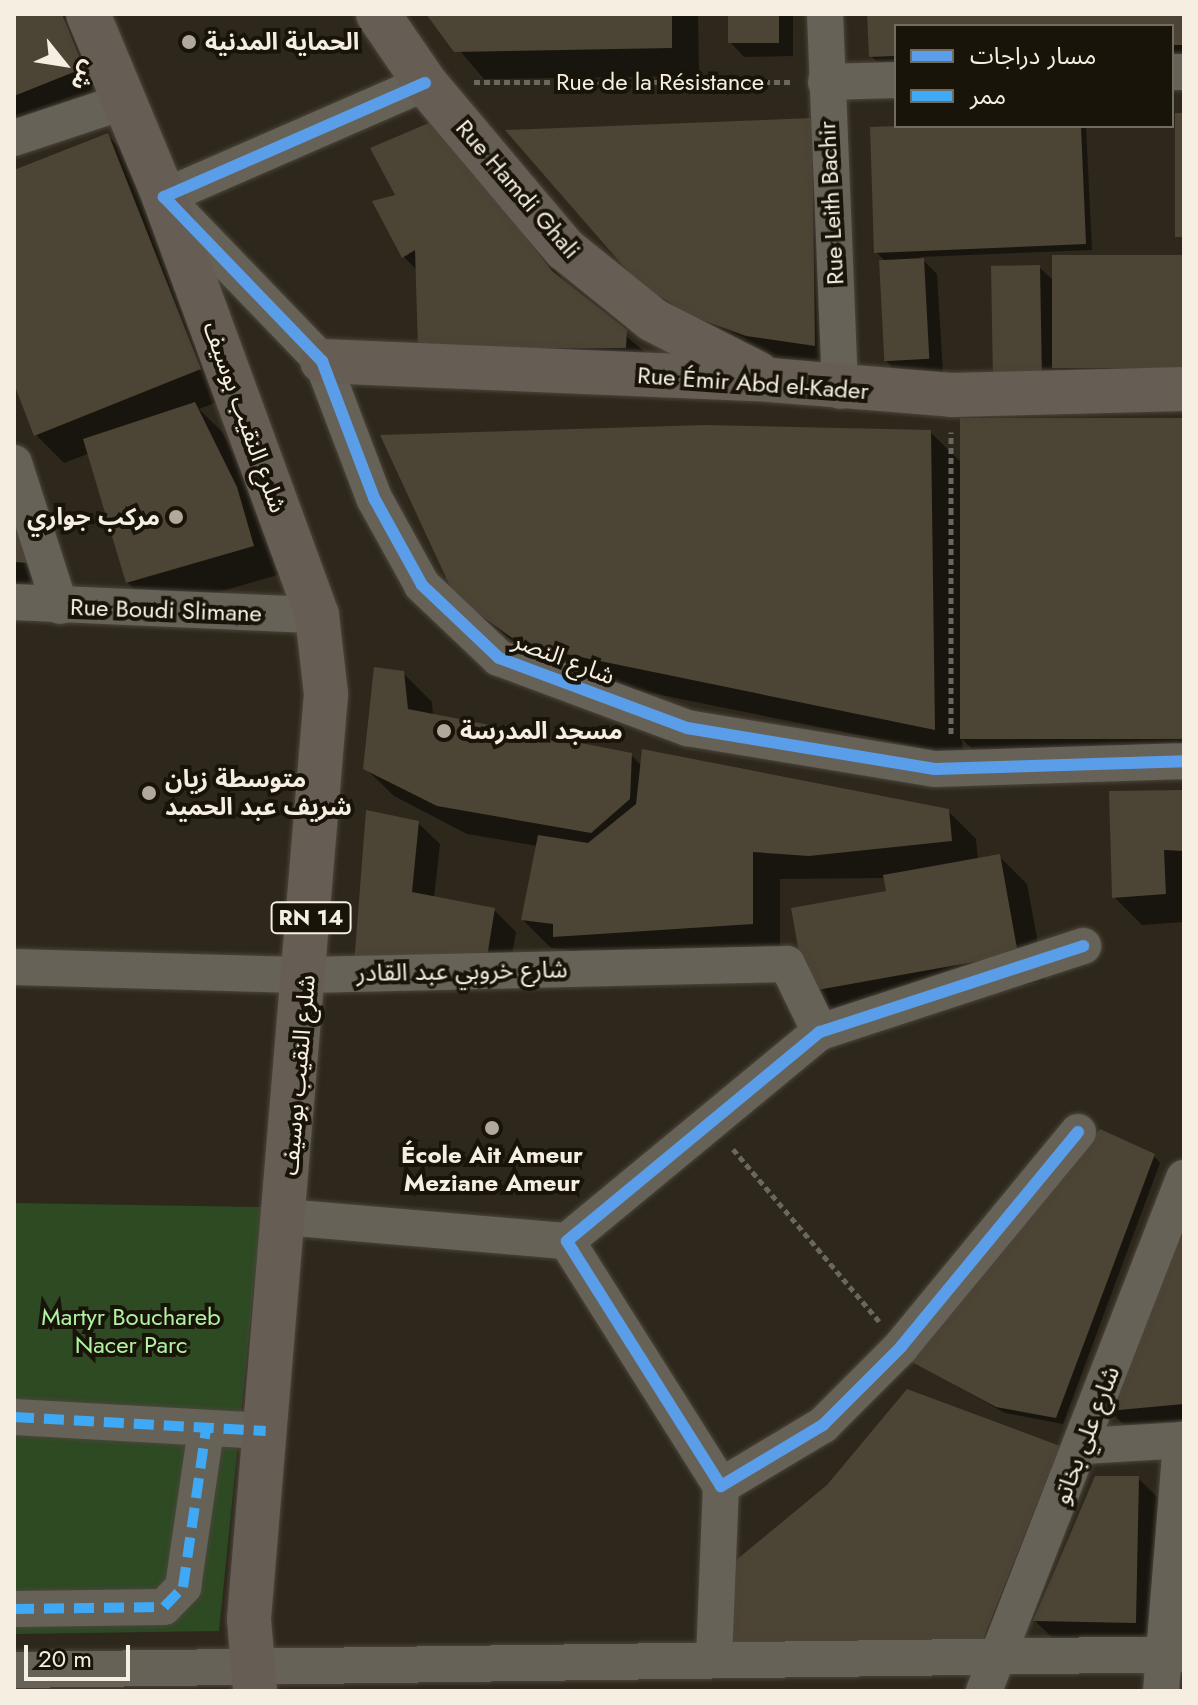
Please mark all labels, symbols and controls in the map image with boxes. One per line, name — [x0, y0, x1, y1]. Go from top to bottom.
north arrow — [24, 24, 104, 104]
legend — [894, 24, 1174, 128]
place label: الحماية المدنية — [205, 28, 359, 56]
marker: الحماية المدنية — [180, 33, 198, 51]
text: مسار دراجات — [970, 38, 1096, 73]
text: ش — [63, 55, 106, 97]
street label: Rue de la Résistance — [556, 68, 764, 96]
text: ممر — [970, 78, 1006, 113]
street label: Rue Hamdi Ghali — [450, 114, 586, 264]
street label: Rue Leith Bachir — [812, 120, 850, 286]
street label: شلرع النقيب بوسيف — [197, 318, 293, 516]
street label: Rue Émir Abd el-Kader — [636, 361, 870, 405]
place label: مركب جواري — [27, 503, 160, 531]
marker: مركب جواري — [167, 508, 185, 526]
street label: Rue Boudi Slimane — [70, 592, 262, 628]
street label: شارع النصر — [509, 625, 619, 691]
place label: مسجد المدرسة — [460, 717, 623, 745]
marker: مسجد المدرسة — [435, 722, 453, 740]
place label: متوسطة زيان شريف عبد الحميد — [165, 765, 352, 821]
marker: متوسطة زيان شريف عبد الحميد — [140, 784, 158, 802]
road number: RN 14 — [269, 900, 353, 936]
street label: شارع خروبي عبد القادر — [356, 955, 568, 987]
street label: شلرع النقيب بوسيف — [275, 974, 321, 1176]
marker: École Ait Ameur Meziane Ameur — [483, 1119, 501, 1137]
place label: École Ait Ameur Meziane Ameur — [401, 1141, 583, 1197]
park label: Martyr Bouchareb Nacer Parc — [41, 1303, 221, 1359]
street label: شارع علي بخاتو — [1047, 1362, 1125, 1508]
scale bar — [28, 1629, 134, 1679]
text: 20 m — [38, 1641, 92, 1676]

